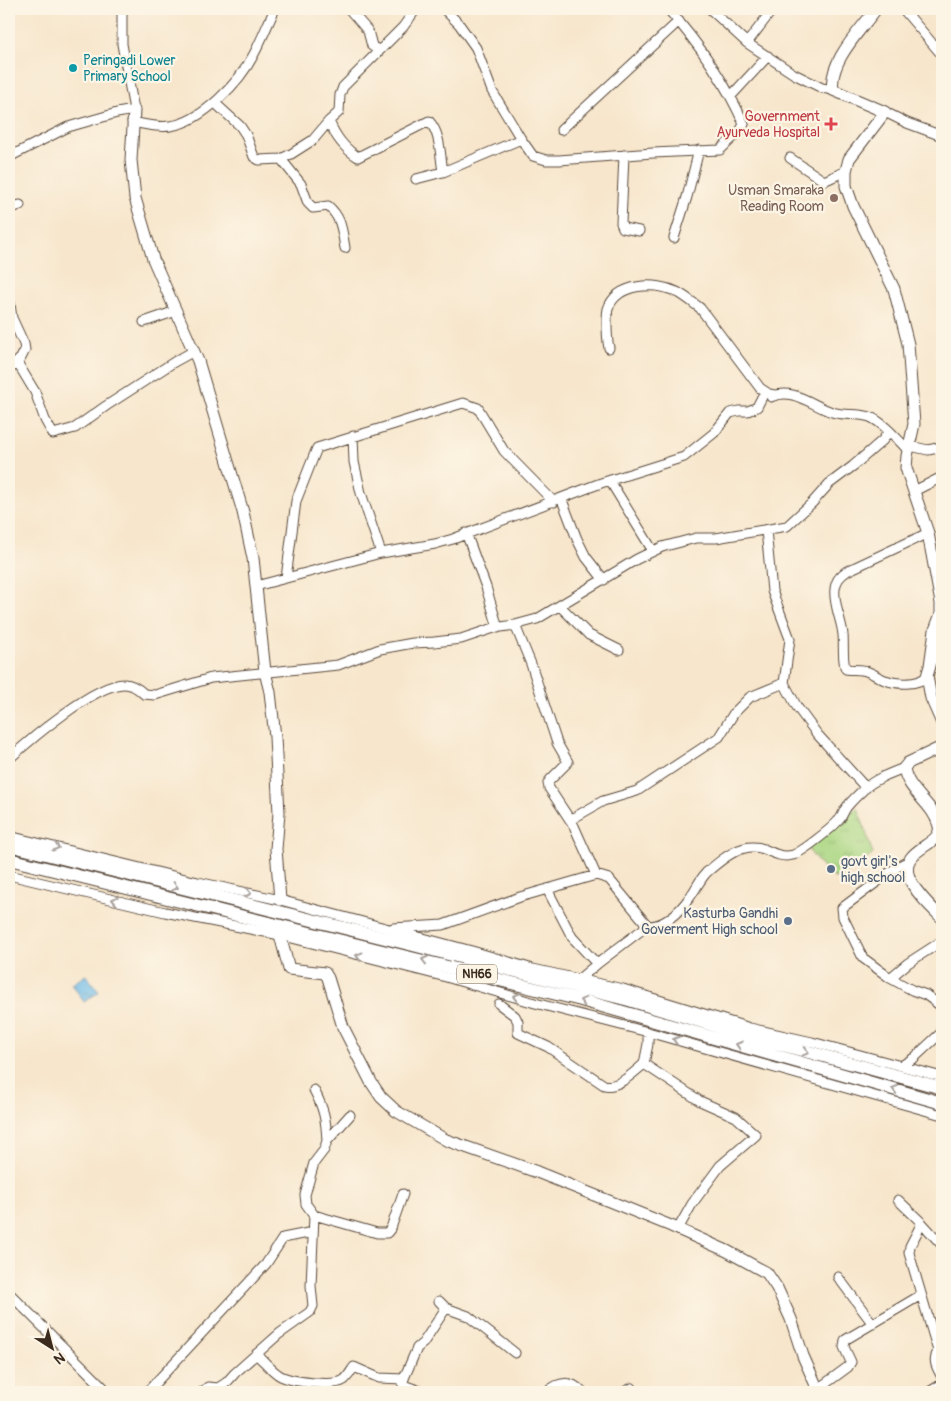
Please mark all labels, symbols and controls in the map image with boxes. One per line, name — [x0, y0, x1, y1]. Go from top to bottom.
place label: Peringadi Lower Primary School — [83, 52, 175, 85]
marker: Peringadi Lower Primary School — [67, 62, 79, 74]
place label: Government Ayurveda Hospital — [717, 108, 820, 141]
marker: Government Ayurveda Hospital — [824, 117, 838, 131]
place label: Usman Smaraka Reading Room — [728, 182, 824, 215]
marker: Usman Smaraka Reading Room — [828, 192, 840, 204]
one-way arrow — [52, 841, 61, 852]
place label: govt girl's high school — [841, 853, 905, 886]
marker: govt girl's high school — [825, 863, 837, 875]
one-way arrow — [170, 881, 179, 892]
one-way arrow — [244, 887, 253, 898]
one-way arrow — [111, 895, 120, 906]
place label: Kasturba Gandhi Goverment High school — [641, 905, 779, 938]
marker: Kasturba Gandhi Goverment High school — [782, 915, 794, 927]
one-way arrow — [354, 951, 363, 962]
one-way arrow — [422, 956, 430, 966]
road number: NH66 — [457, 964, 497, 984]
one-way arrow — [512, 993, 521, 1003]
one-way arrow — [578, 996, 587, 1007]
one-way arrow — [673, 1036, 681, 1046]
one-way arrow — [735, 1040, 743, 1051]
one-way arrow — [801, 1046, 810, 1057]
one-way arrow — [892, 1085, 900, 1095]
north arrow — [28, 1324, 78, 1374]
text: N — [51, 1348, 68, 1368]

